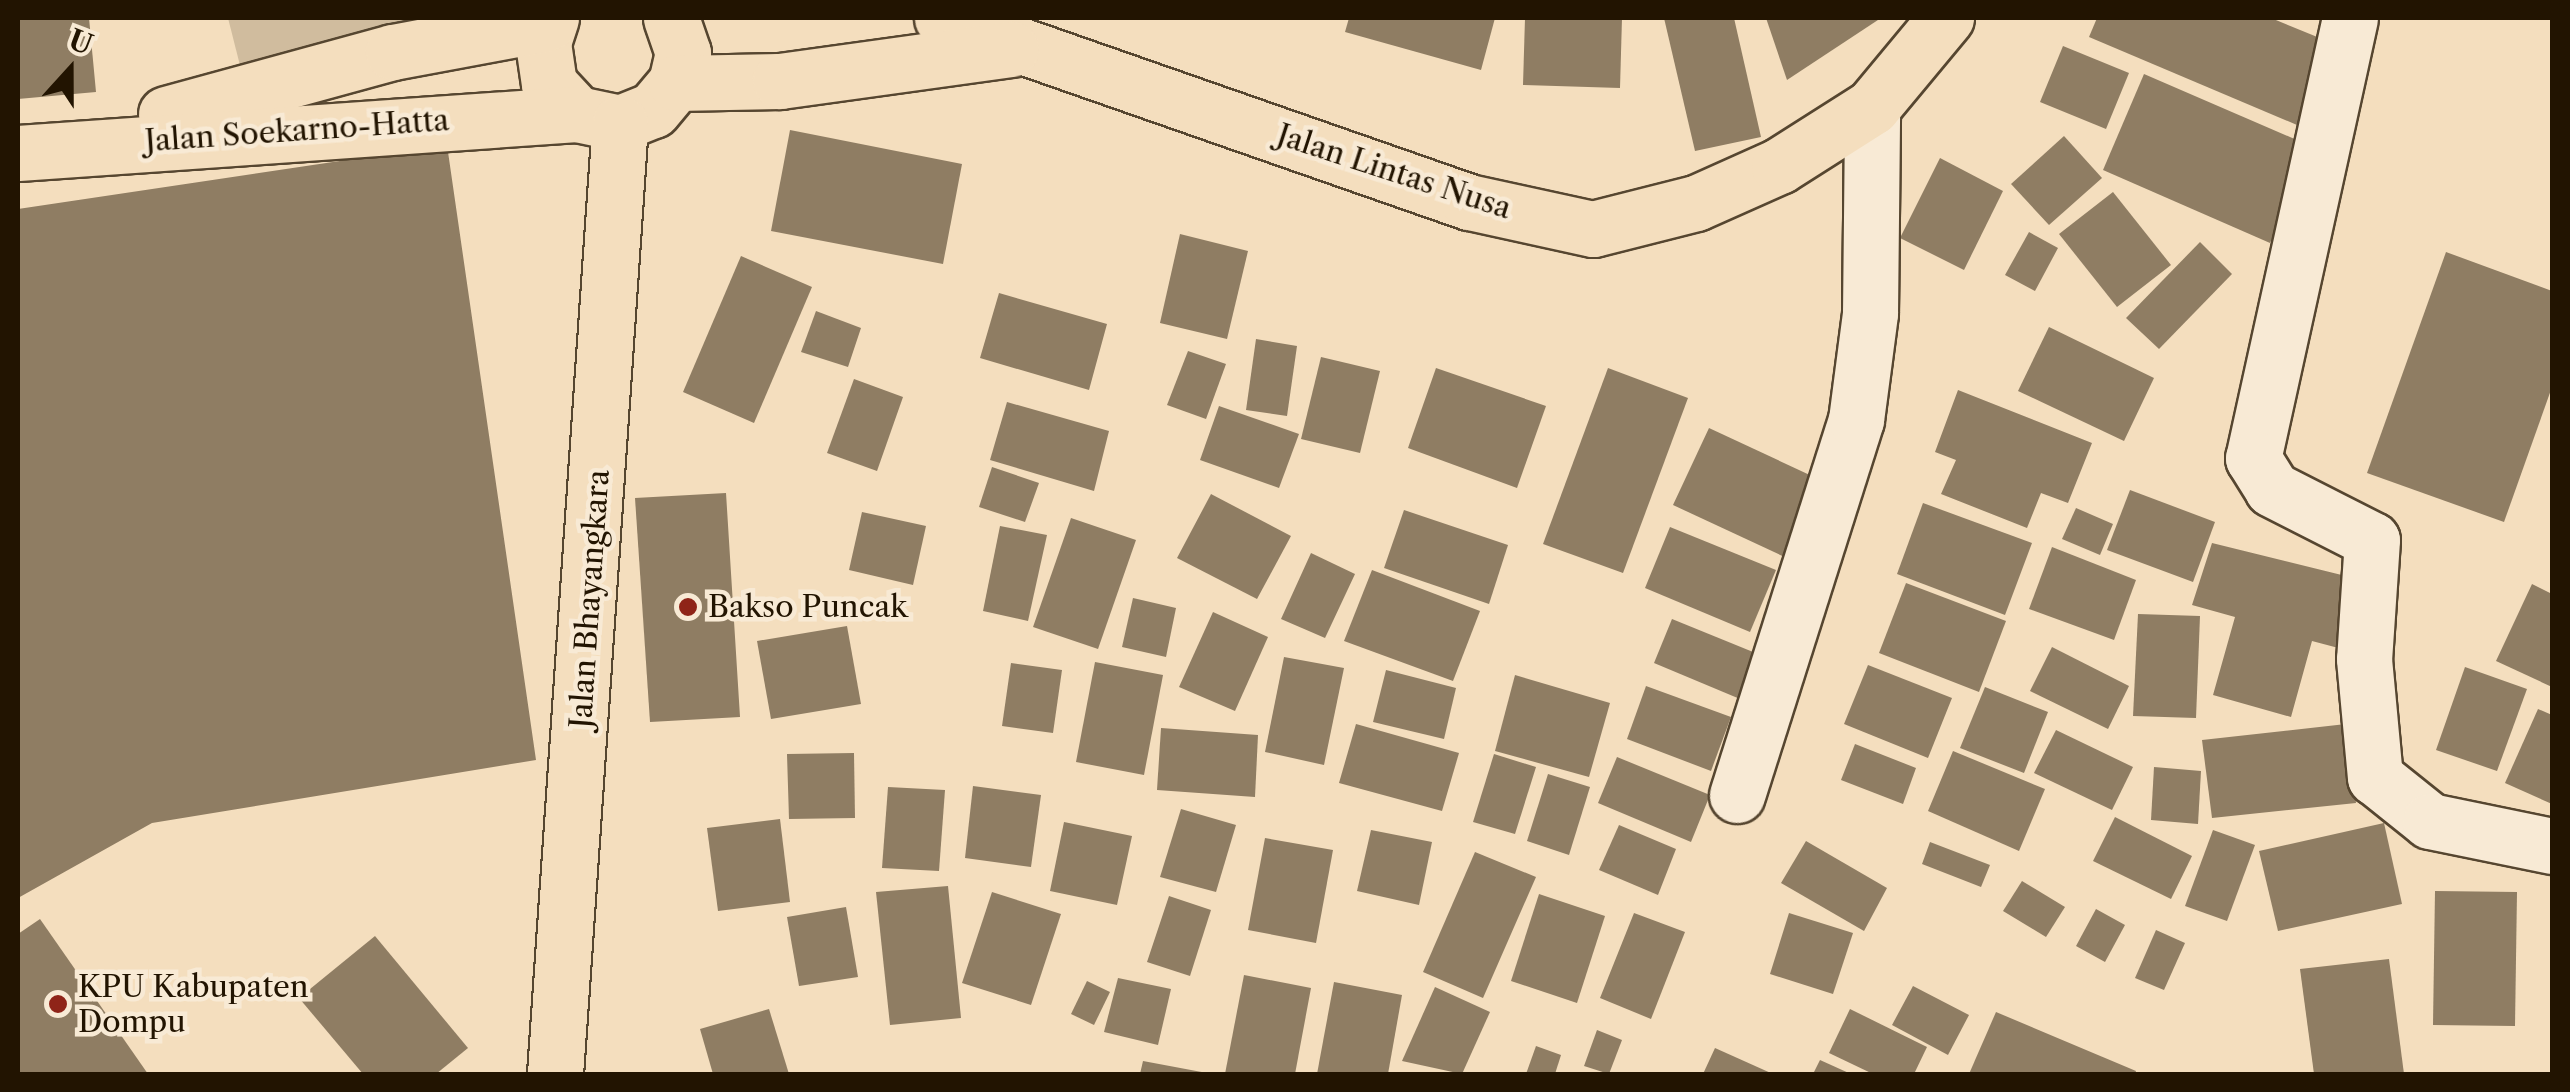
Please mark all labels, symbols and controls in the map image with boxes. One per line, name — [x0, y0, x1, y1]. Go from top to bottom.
north arrow — [20, 20, 120, 120]
text: U — [64, 22, 97, 62]
street label: Jalan Soekarno-Hatta — [144, 102, 450, 160]
street label: Jalan Lintas Nusa — [1272, 117, 1516, 227]
street label: Jalan Bhayangkara — [563, 468, 617, 730]
place label: Bakso Puncak — [708, 589, 908, 625]
marker: Bakso Puncak — [677, 596, 699, 618]
place label: KPU Kabupaten Dompu — [78, 969, 309, 1040]
marker: KPU Kabupaten Dompu — [47, 993, 69, 1015]

